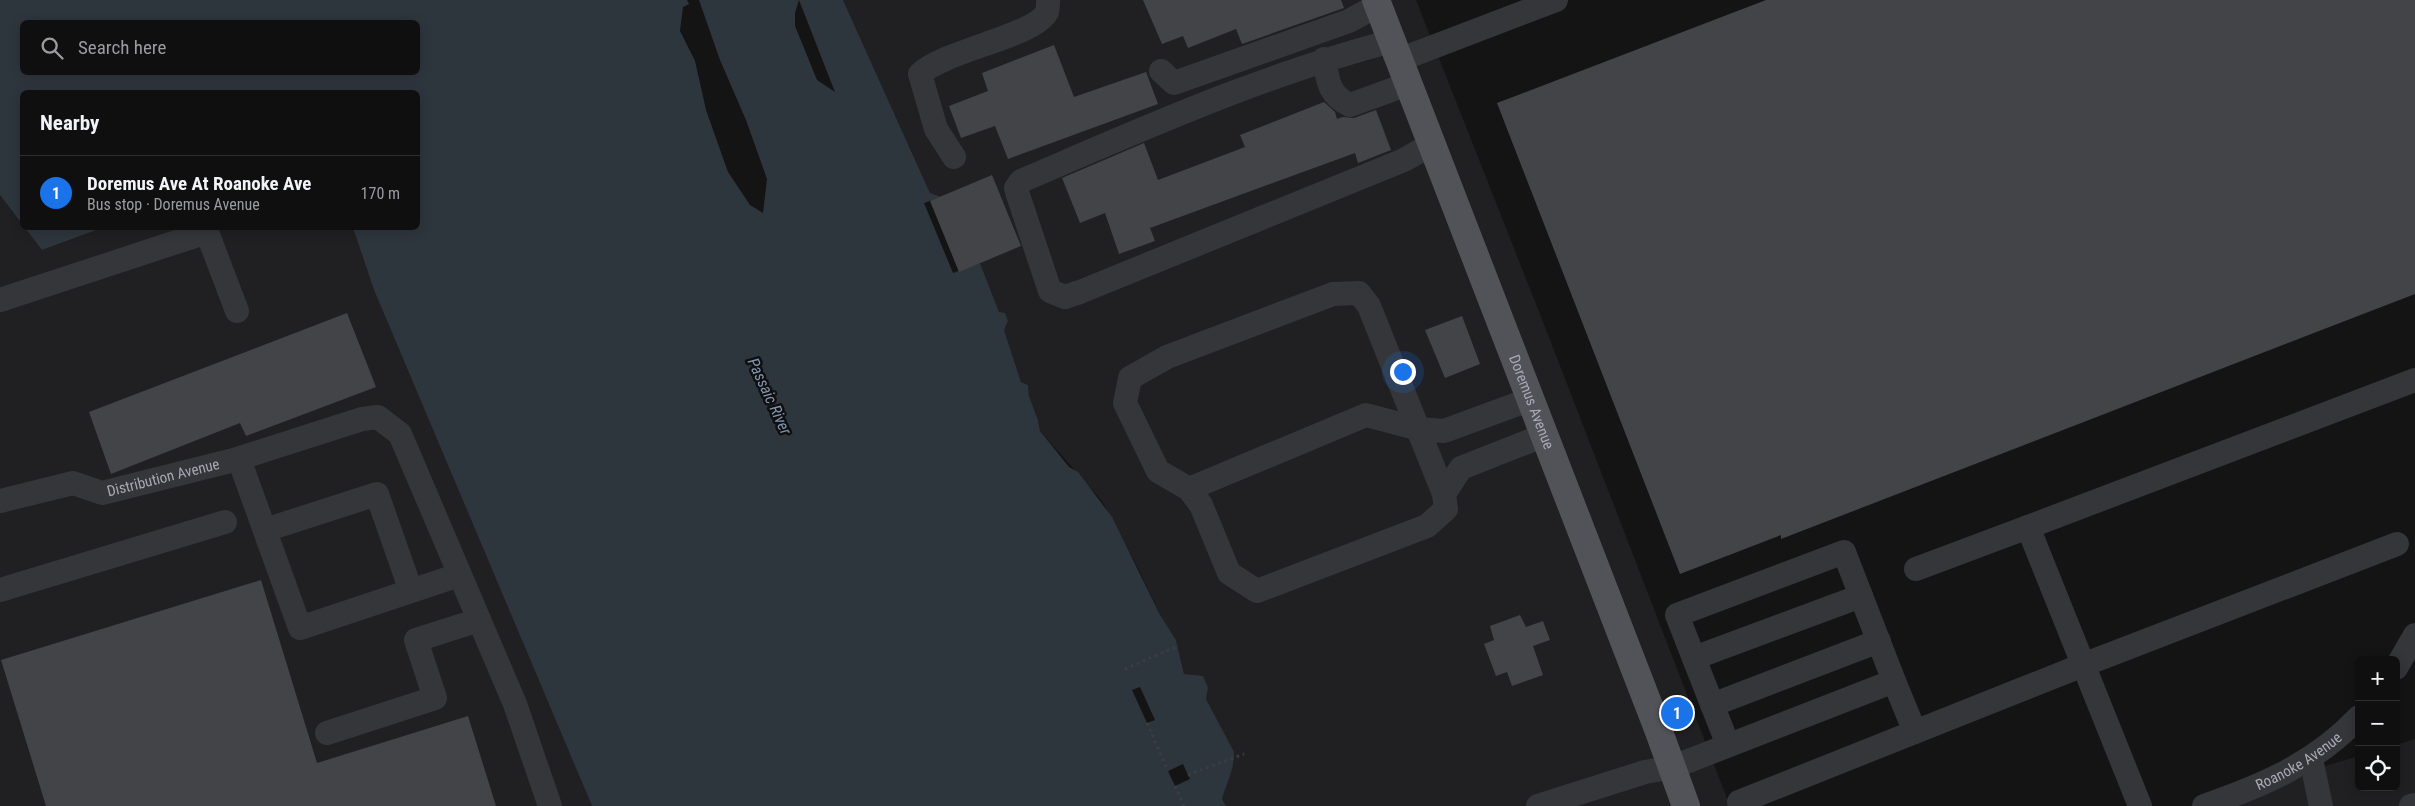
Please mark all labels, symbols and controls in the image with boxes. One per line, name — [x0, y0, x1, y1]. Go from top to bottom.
search box — [20, 20, 420, 75]
icon: search — [38, 34, 66, 62]
text: Search here — [78, 36, 166, 59]
text: Nearby — [40, 111, 99, 135]
text: Doremus Ave At Roanoke Ave — [87, 172, 311, 195]
text: 1 — [52, 184, 60, 203]
text: 170 m — [361, 184, 400, 203]
text: Bus stop · Doremus Avenue — [87, 195, 260, 214]
street label: Doremus Avenue — [1505, 352, 1558, 452]
water label: Passaic River — [744, 355, 796, 439]
your location — [1390, 359, 1416, 385]
street label: Distribution Avenue — [105, 455, 221, 500]
map controls — [2355, 656, 2400, 791]
button: + — [2355, 656, 2400, 701]
pin: 1 — [1661, 694, 1693, 732]
button: − — [2355, 701, 2400, 746]
street label: Roanoke Avenue — [2253, 729, 2345, 794]
button: locate — [2355, 746, 2400, 791]

